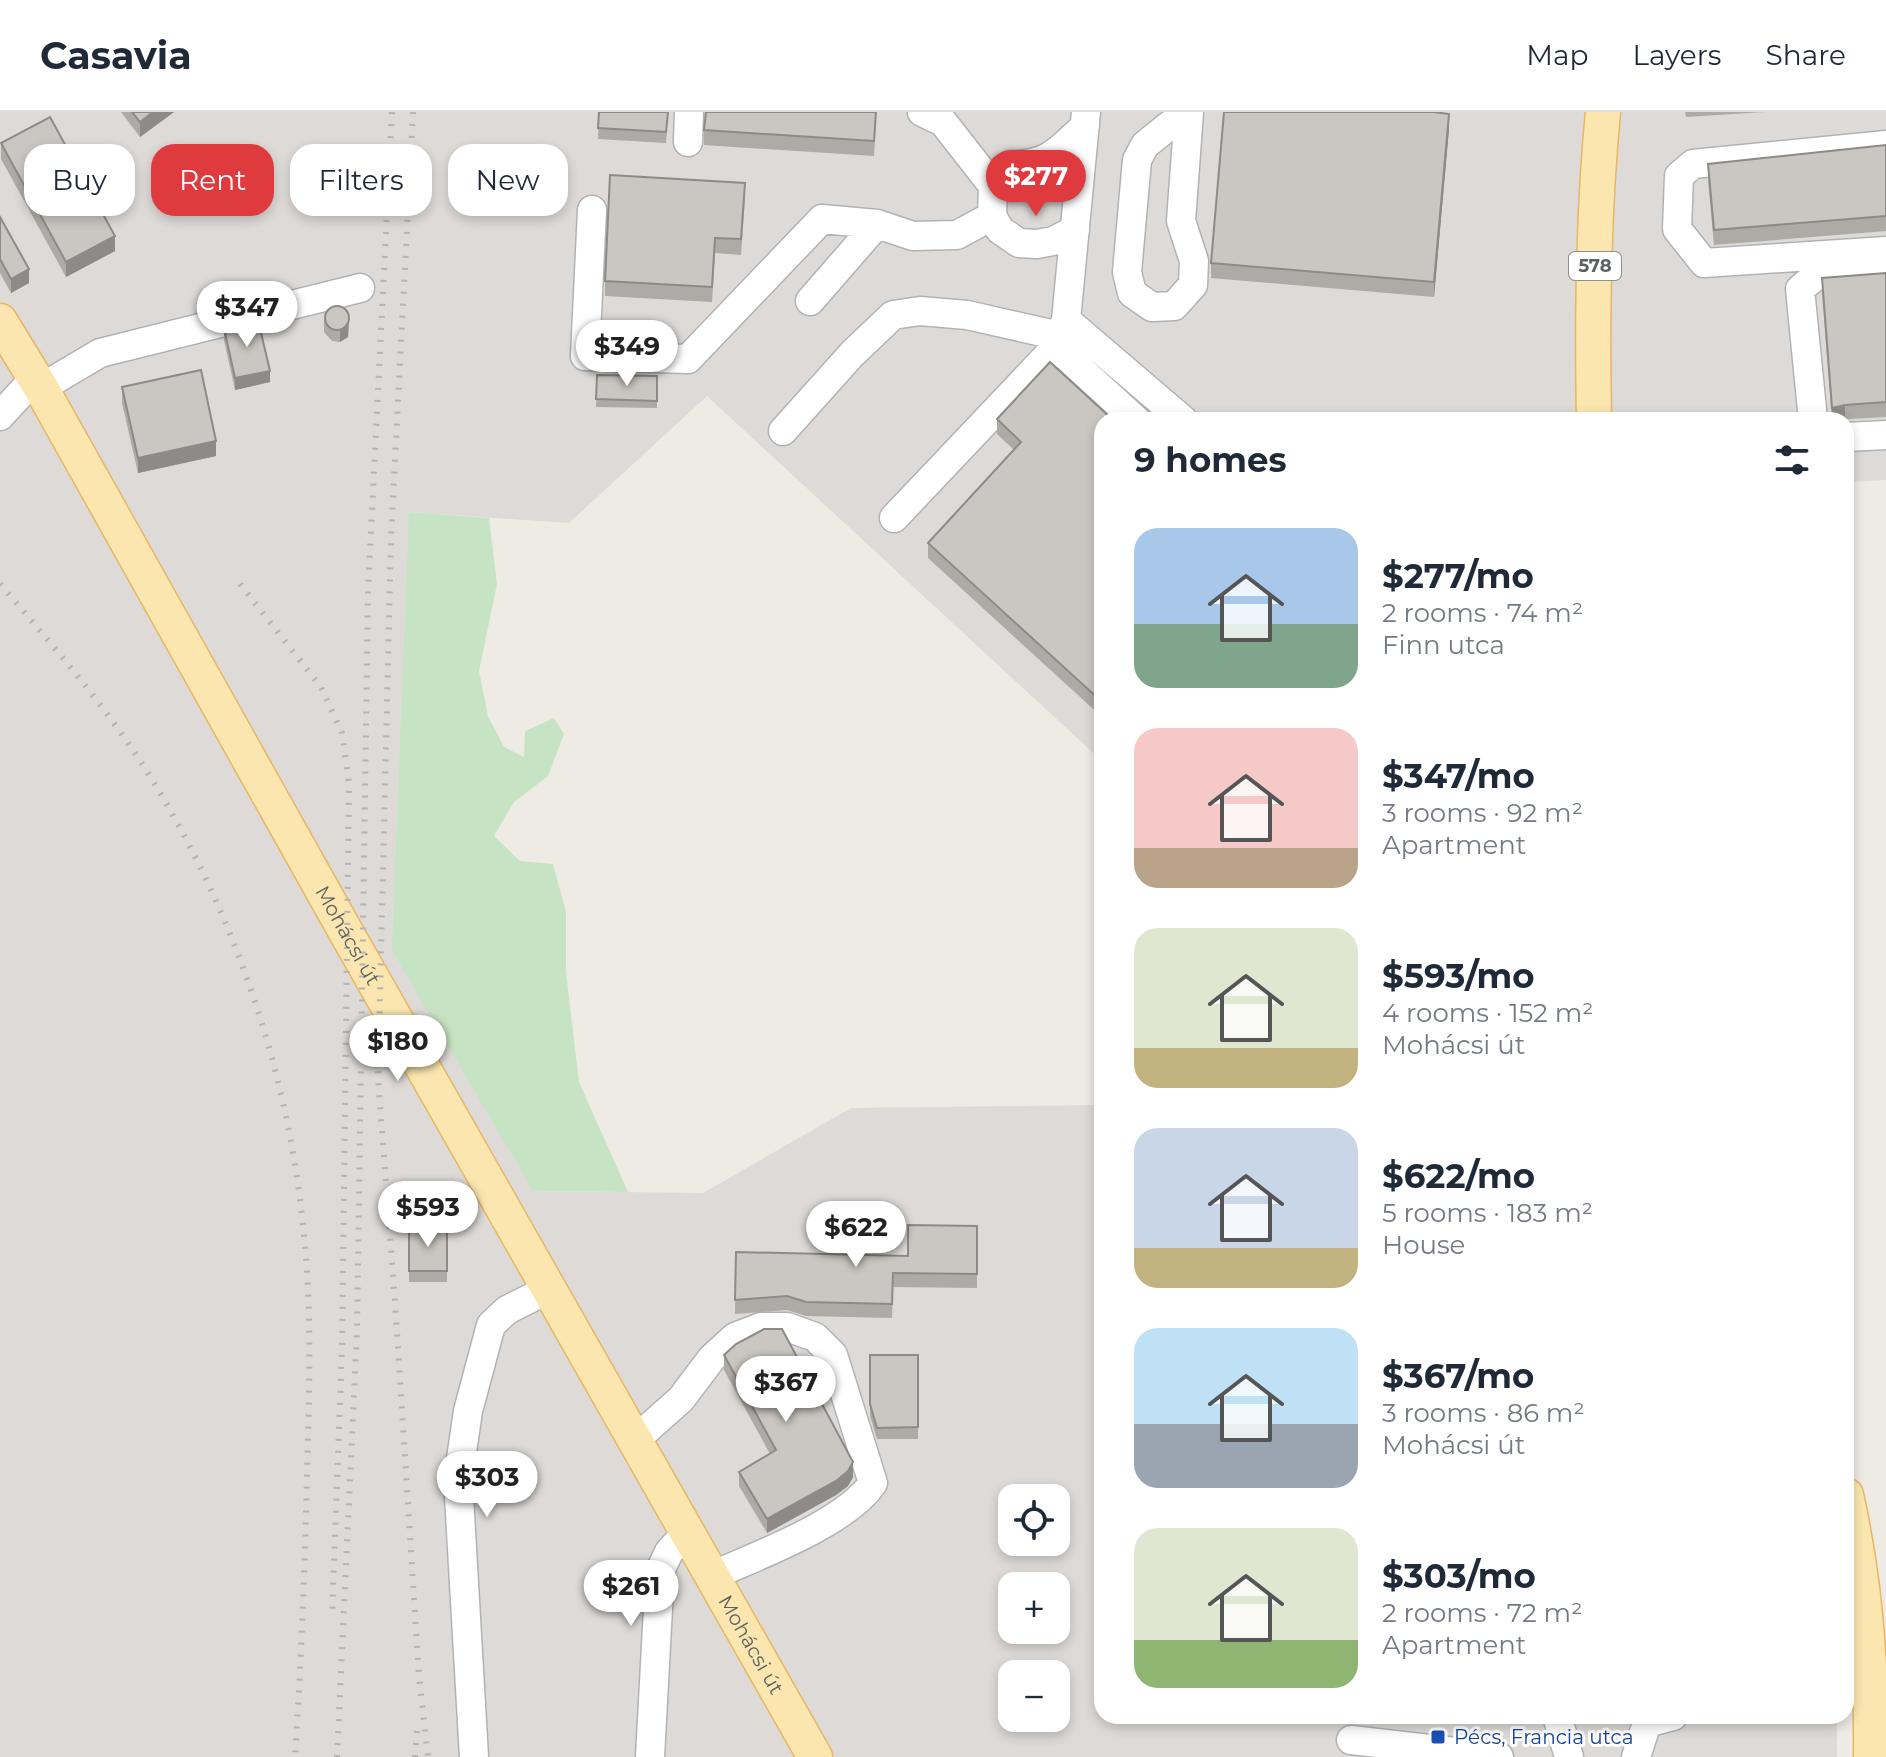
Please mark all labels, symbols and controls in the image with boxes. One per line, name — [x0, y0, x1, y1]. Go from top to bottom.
text: Casavia — [40, 32, 192, 79]
text: Map — [1526, 38, 1589, 72]
text: Layers — [1633, 38, 1722, 72]
text: Share — [1766, 38, 1846, 72]
chip: Buy — [24, 144, 135, 216]
chip: Rent — [151, 144, 274, 216]
chip: Filters — [290, 144, 432, 216]
chip: New — [448, 144, 568, 216]
pin: $277 — [989, 150, 1083, 218]
text: $277 — [1004, 160, 1068, 192]
road number: 578 — [1569, 252, 1621, 280]
pin: $347 — [200, 281, 294, 349]
text: $347 — [215, 291, 279, 323]
pin: $349 — [580, 320, 674, 388]
text: $349 — [594, 330, 660, 362]
icon: filters — [1770, 438, 1814, 482]
text: 9 homes — [1134, 439, 1287, 481]
text: $277/mo — [1382, 555, 1534, 597]
icon: home — [1198, 560, 1294, 656]
text: 2 rooms · 74 m² — [1382, 597, 1583, 629]
text: Finn utca — [1382, 629, 1505, 661]
text: $347/mo — [1382, 755, 1535, 797]
icon: home — [1198, 760, 1294, 856]
text: 3 rooms · 92 m² — [1382, 797, 1583, 829]
text: Apartment — [1382, 829, 1526, 861]
street label: Mohácsi út — [310, 881, 385, 989]
text: $593/mo — [1382, 955, 1535, 997]
icon: home — [1198, 960, 1294, 1056]
text: 4 rooms · 152 m² — [1382, 997, 1593, 1029]
pin: $180 — [351, 1015, 445, 1083]
text: $180 — [367, 1025, 429, 1057]
text: Mohácsi út — [1382, 1029, 1525, 1061]
text: $622/mo — [1382, 1155, 1535, 1197]
icon: home — [1198, 1160, 1294, 1256]
pin: $593 — [381, 1181, 475, 1249]
text: $593 — [396, 1191, 460, 1223]
text: 5 rooms · 183 m² — [1382, 1197, 1593, 1229]
pin: $622 — [809, 1201, 903, 1269]
text: $622 — [824, 1211, 888, 1243]
text: House — [1382, 1229, 1465, 1261]
text: $367/mo — [1382, 1355, 1534, 1397]
pin: $367 — [739, 1356, 833, 1424]
icon: home — [1198, 1360, 1294, 1456]
text: $367 — [754, 1366, 818, 1398]
text: 3 rooms · 86 m² — [1382, 1397, 1585, 1429]
text: Mohácsi út — [1382, 1429, 1525, 1461]
pin: $303 — [440, 1451, 534, 1519]
text: $303 — [455, 1461, 519, 1493]
map controls — [998, 1484, 1070, 1732]
button: locate — [998, 1484, 1070, 1556]
text: $303/mo — [1382, 1555, 1536, 1597]
pin: $261 — [584, 1560, 678, 1628]
icon: home — [1198, 1560, 1294, 1656]
text: $261 — [602, 1570, 660, 1602]
button: + — [998, 1572, 1070, 1644]
street label: Mohácsi út — [713, 1591, 789, 1699]
text: 2 rooms · 72 m² — [1382, 1597, 1582, 1629]
text: Apartment — [1382, 1629, 1526, 1661]
button: − — [998, 1660, 1070, 1732]
place label: Pécs, Francia utca — [1454, 1725, 1633, 1749]
marker: Pécs, Francia utca — [1429, 1728, 1447, 1746]

